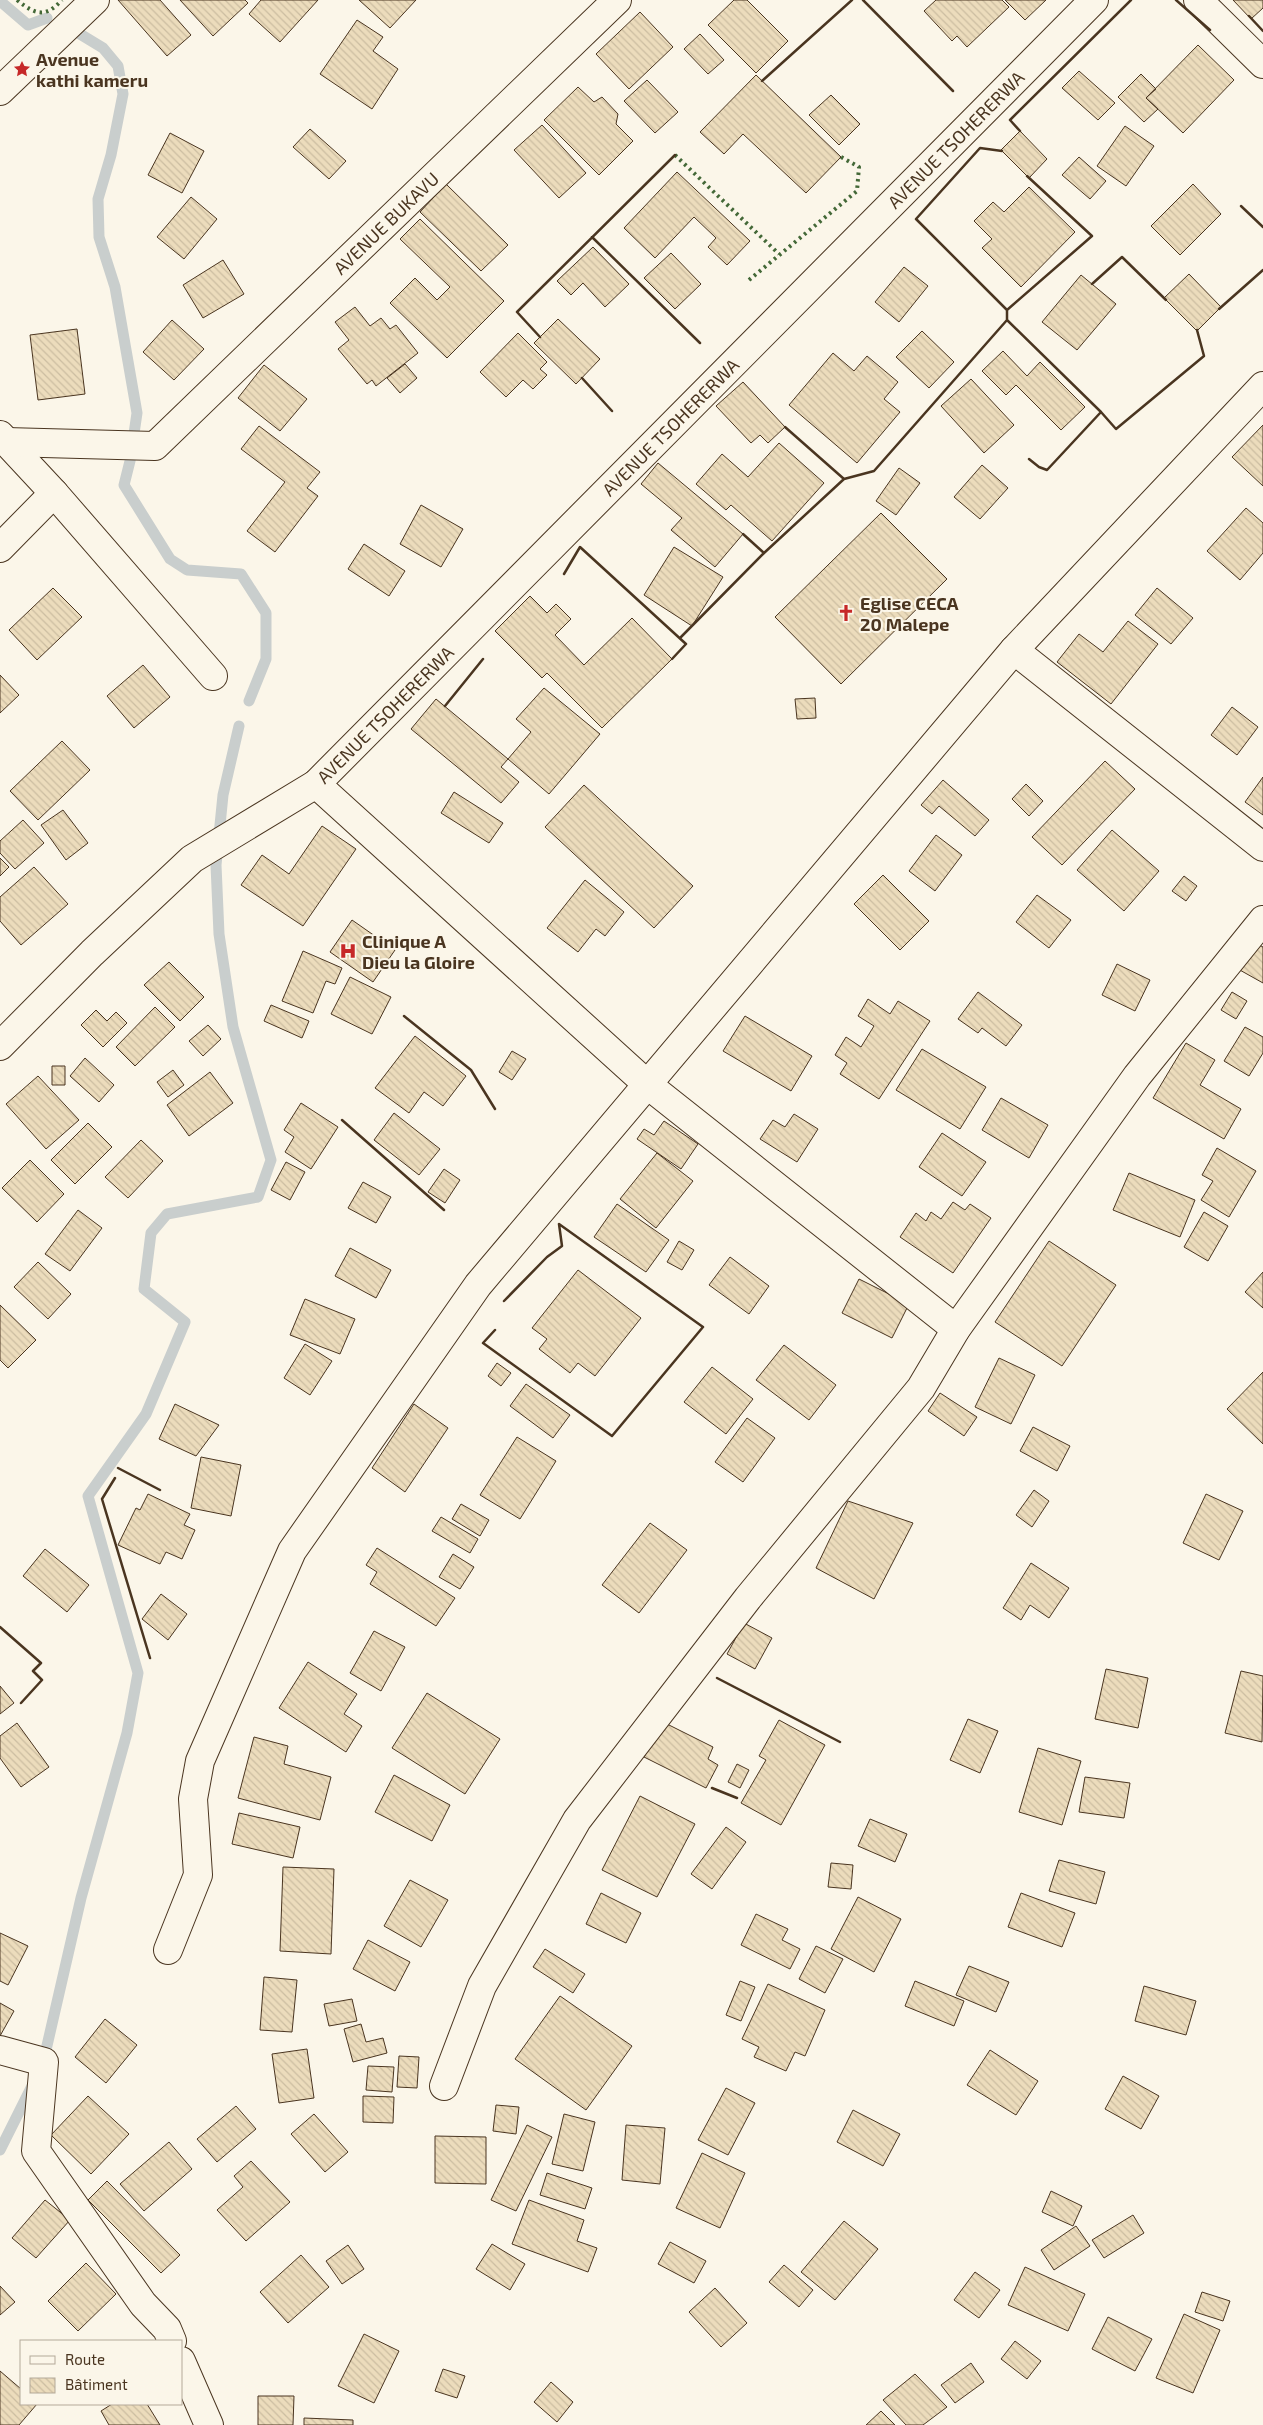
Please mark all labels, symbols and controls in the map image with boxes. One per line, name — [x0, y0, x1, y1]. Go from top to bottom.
place label: Avenue kathi kameru — [36, 48, 148, 91]
place icon: Avenue kathi kameru — [12, 59, 32, 79]
street label: AVENUE TSOHERERWA — [883, 65, 1029, 213]
street label: AVENUE BUKAVU — [329, 167, 443, 279]
street label: AVENUE TSOHERERWA — [597, 353, 744, 500]
place label: Eglise CECA 20 Malepe — [860, 592, 959, 635]
church icon: Eglise CECA 20 Malepe — [836, 603, 856, 623]
street label: AVENUE TSOHERERWA — [312, 640, 459, 788]
place label: Clinique A Dieu la Gloire — [362, 930, 475, 973]
hospital icon: Clinique A Dieu la Gloire — [338, 941, 358, 961]
legend — [20, 2340, 182, 2405]
text: Route — [65, 2350, 105, 2368]
text: Bâtiment — [65, 2375, 128, 2393]

